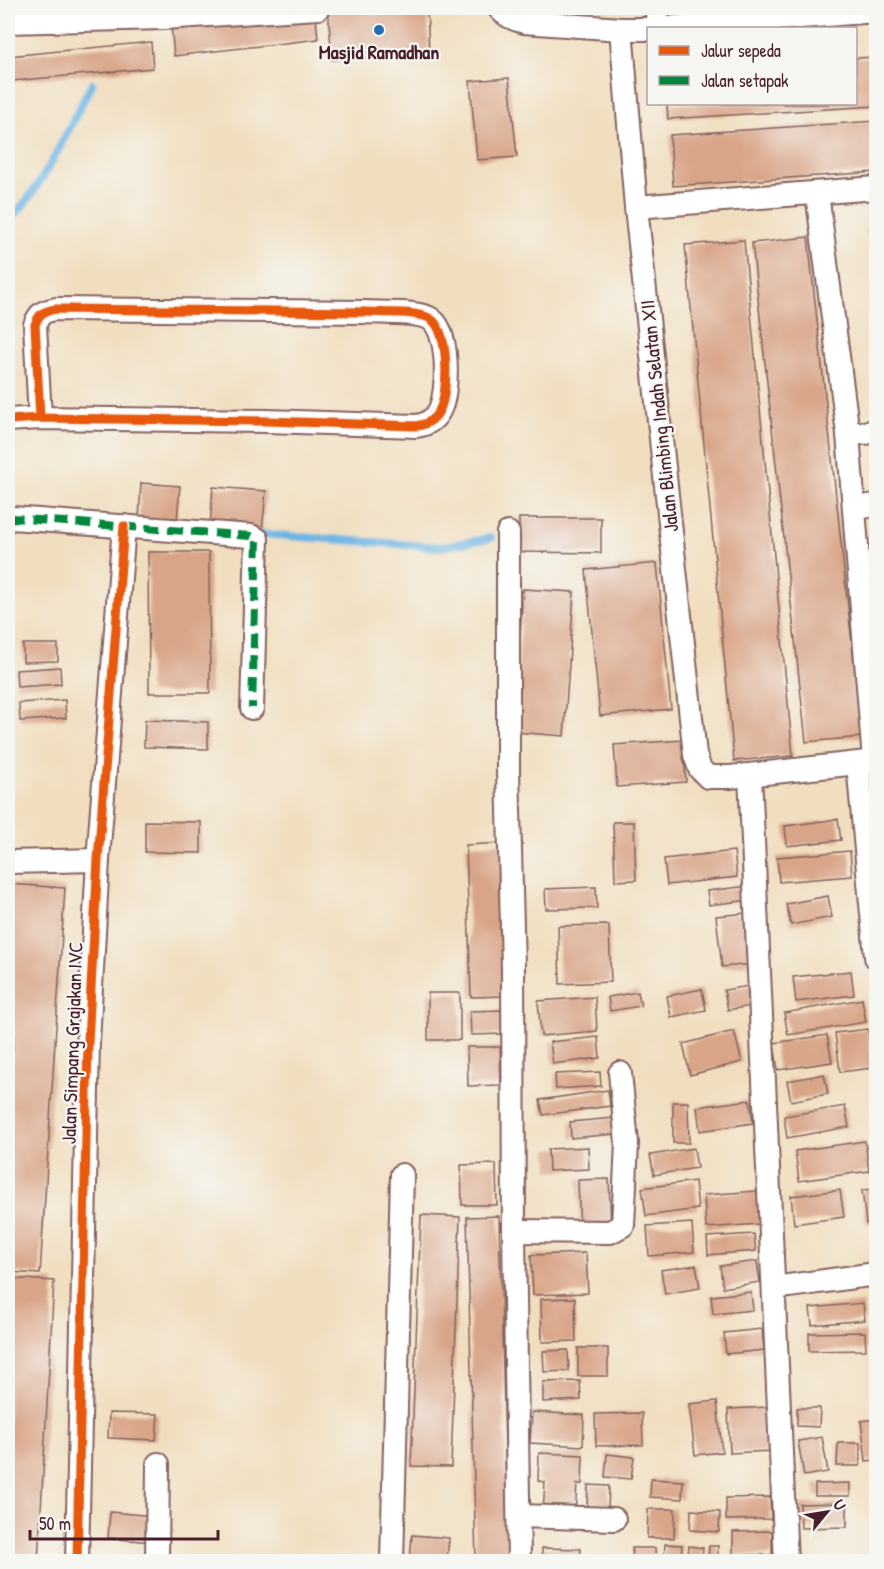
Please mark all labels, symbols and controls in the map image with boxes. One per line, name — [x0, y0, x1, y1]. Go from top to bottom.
marker: Masjid Ramadhan — [372, 23, 386, 37]
legend — [647, 27, 857, 105]
place label: Masjid Ramadhan — [319, 38, 439, 65]
text: Jalur sepeda — [701, 38, 781, 63]
text: Jalan setapak — [701, 68, 789, 93]
street label: Jalan Blimbing Indah Selatan XII — [633, 299, 684, 533]
street label: Jalan Simpang Grajakan IVC — [54, 941, 89, 1145]
north arrow — [797, 1482, 857, 1542]
text: U — [828, 1495, 852, 1514]
scale bar — [30, 1503, 218, 1541]
text: 50 m — [39, 1511, 71, 1536]

